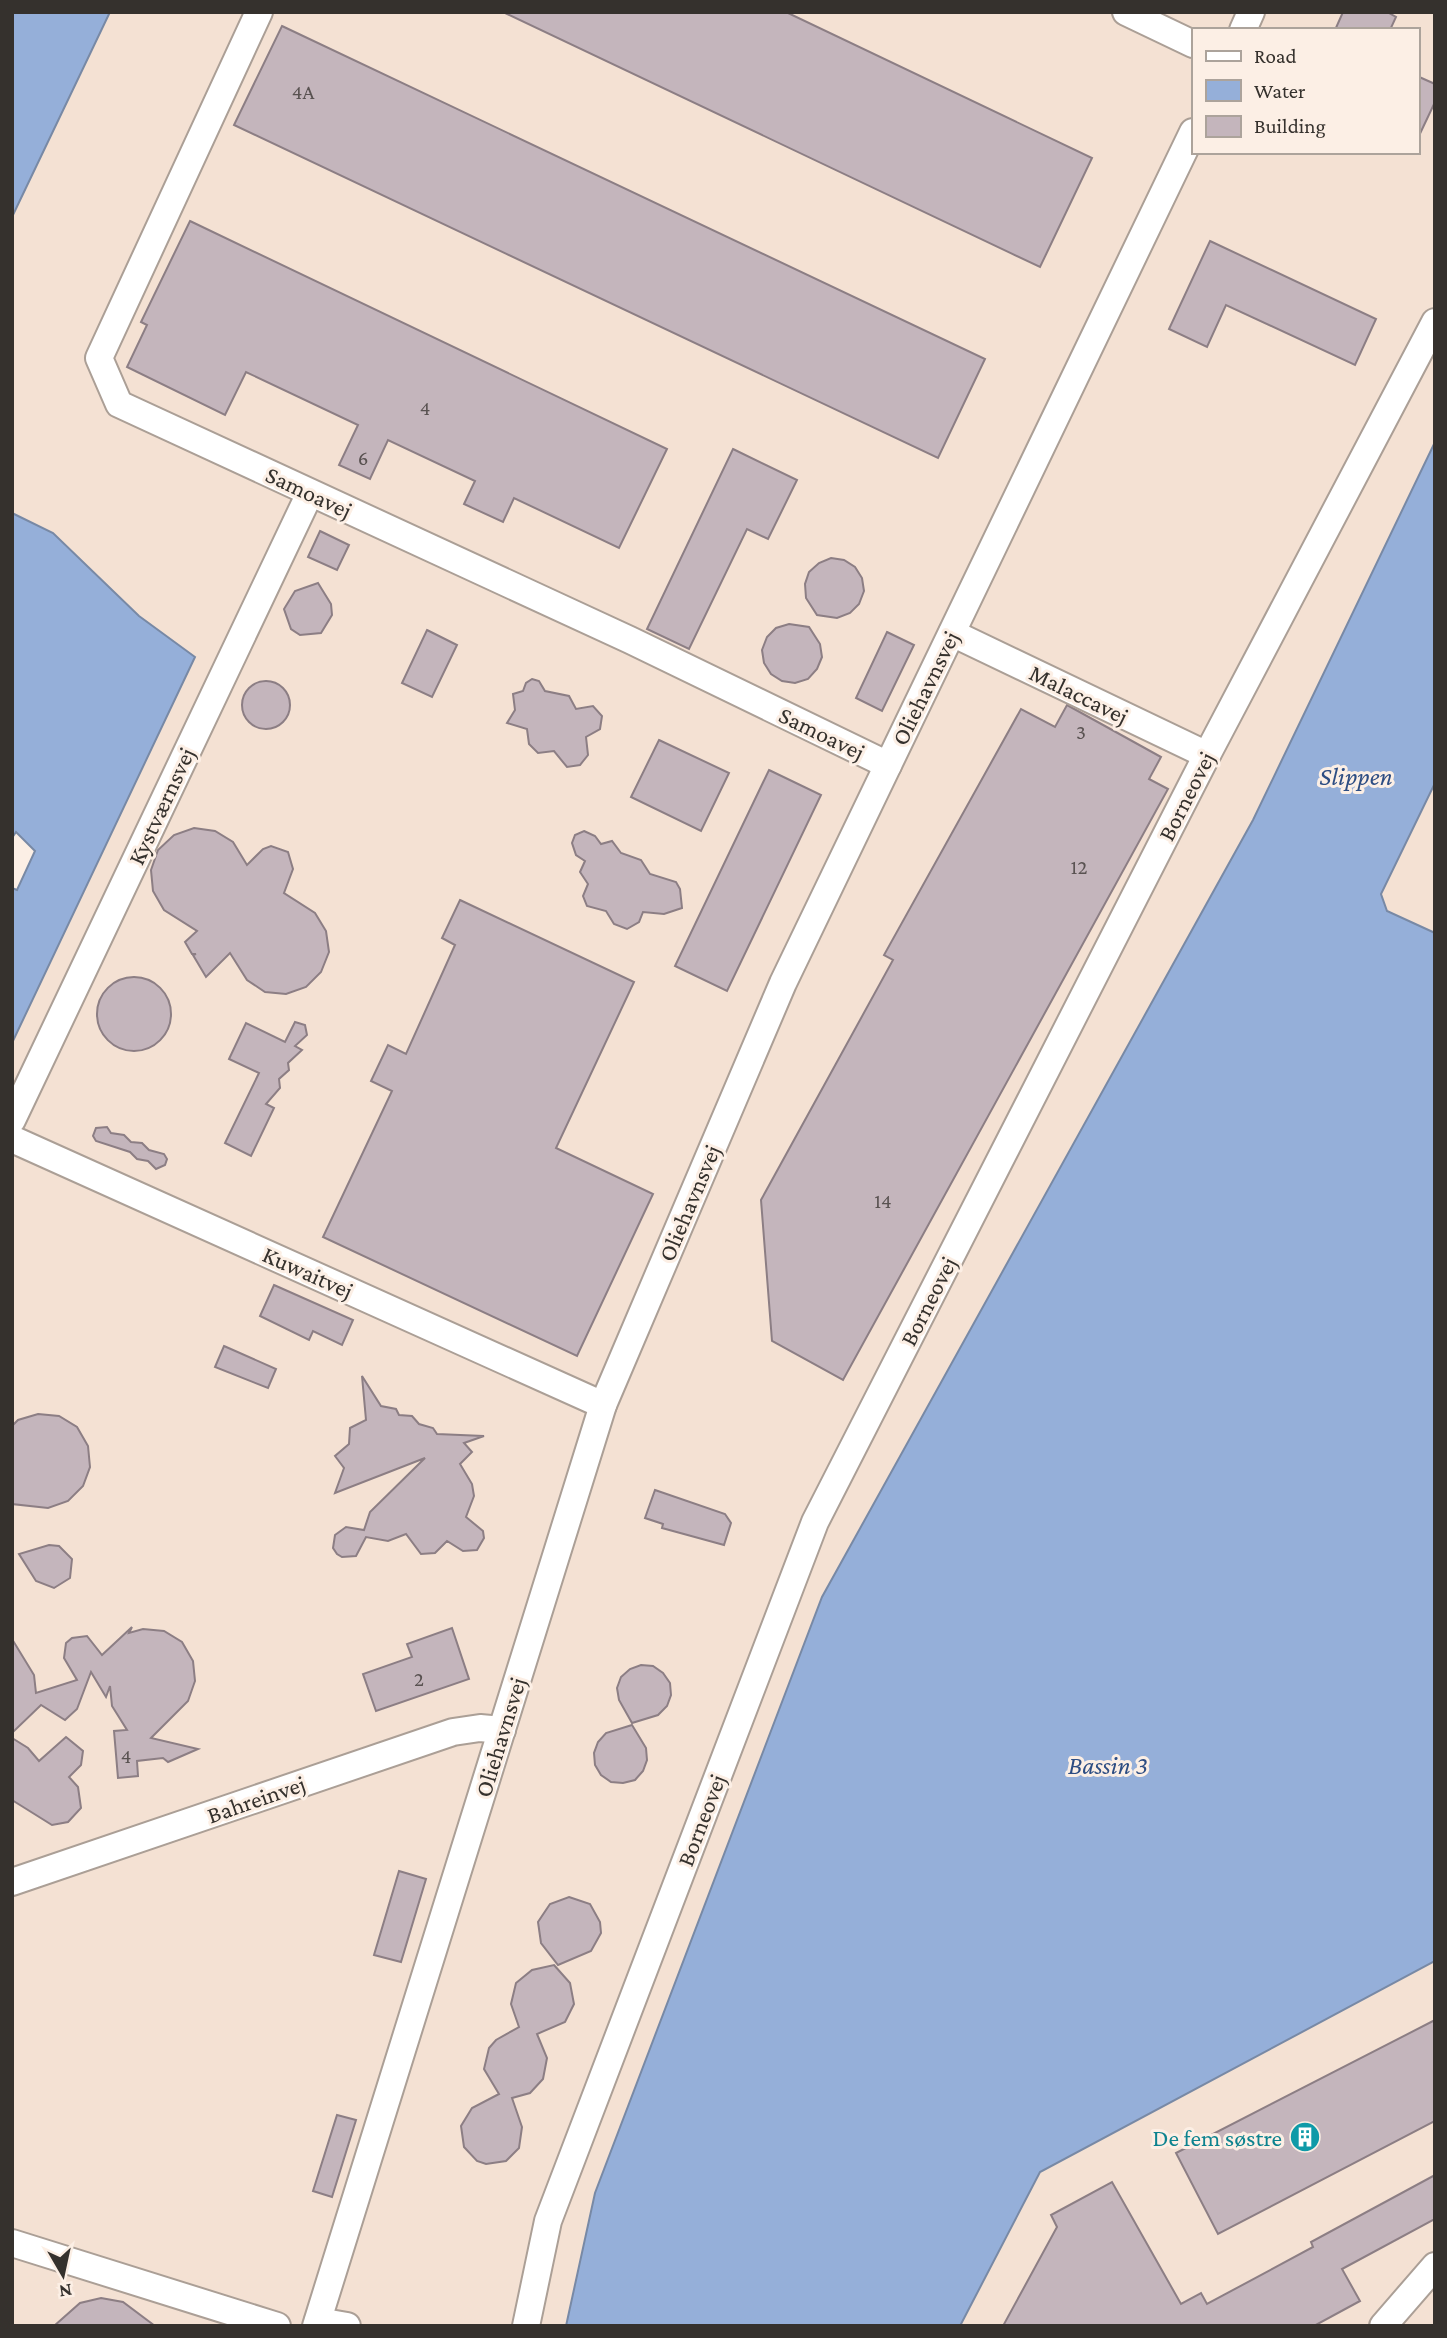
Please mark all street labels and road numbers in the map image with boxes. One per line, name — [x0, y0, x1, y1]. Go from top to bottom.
street label: Samoavej — [262, 460, 356, 524]
street label: Oliehavnsvej — [886, 626, 964, 750]
street label: Malaccavej — [1025, 659, 1133, 729]
street label: Samoavej — [775, 701, 869, 765]
street label: Kystværnsvej — [122, 743, 200, 869]
street label: Borneovej — [1152, 747, 1220, 845]
street label: Oliehavnsvej — [652, 1141, 726, 1265]
street label: Kuwaitvej — [259, 1240, 357, 1304]
street label: Borneovej — [894, 1252, 962, 1350]
street label: Oliehavnsvej — [469, 1674, 531, 1800]
street label: Bahreinvej — [203, 1770, 309, 1828]
street label: Borneovej — [671, 1770, 731, 1870]

